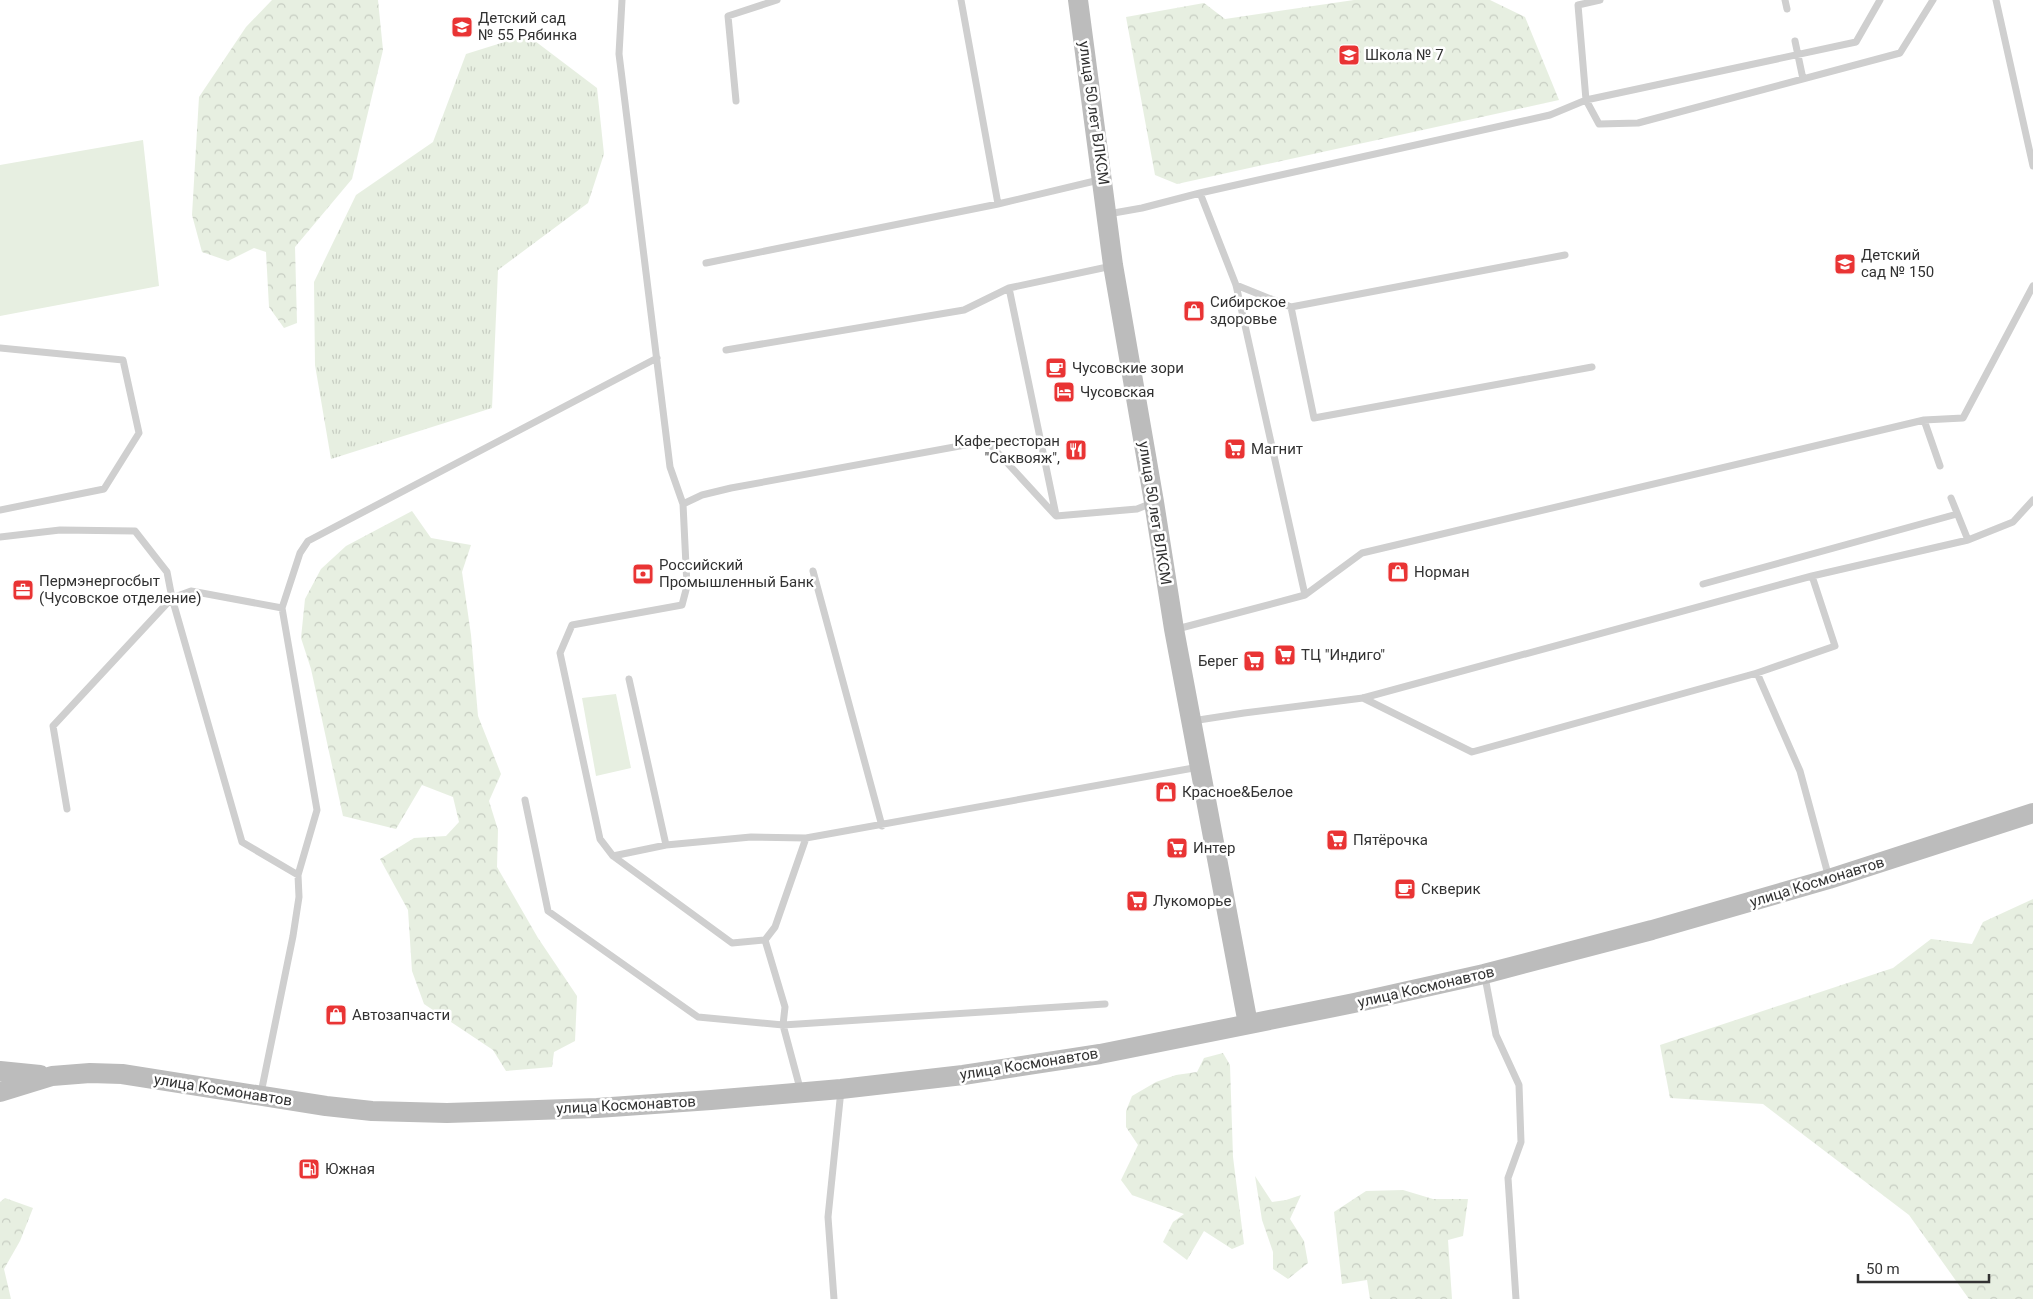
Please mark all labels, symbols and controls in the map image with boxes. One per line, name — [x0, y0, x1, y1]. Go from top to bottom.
place label: Детский сад № 55 Рябинка — [478, 9, 577, 44]
school or university icon: Детский сад № 55 Рябинка — [450, 15, 474, 39]
street label: улица 50 лет ВЛКСМ — [1075, 40, 1113, 186]
school or university icon: Школа № 7 — [1337, 43, 1361, 67]
place label: Школа № 7 — [1365, 46, 1444, 64]
place label: Детский сад № 150 — [1861, 246, 1934, 281]
school or university icon: Детский сад № 150 — [1833, 252, 1857, 276]
place label: Сибирское здоровье — [1210, 293, 1286, 328]
shop icon: Сибирское здоровье — [1182, 299, 1206, 323]
cafe icon: Чусовские зори — [1044, 356, 1068, 380]
place label: Чусовские зори — [1072, 359, 1184, 377]
hotel icon: Чусовская — [1052, 380, 1076, 404]
place label: Чусовская — [1080, 383, 1155, 401]
place label: Кафе-ресторан "Саквояж", — [954, 432, 1060, 467]
supermarket icon: Магнит — [1223, 437, 1247, 461]
restaurant icon: Кафе-ресторан "Саквояж", — [1064, 438, 1088, 462]
street label: улица 50 лет ВЛКСМ — [1135, 440, 1175, 586]
place label: Магнит — [1251, 440, 1303, 458]
place label: Российский Промышленный Банк — [659, 556, 814, 591]
shop icon: Норман — [1386, 560, 1410, 584]
bank icon: Российский Промышленный Банк — [631, 562, 655, 586]
place label: Норман — [1414, 563, 1470, 581]
place label: Пермэнергосбыт (Чусовское отделение) — [39, 572, 202, 607]
office icon: Пермэнергосбыт (Чусовское отделение) — [11, 578, 35, 602]
supermarket icon: ТЦ "Индиго" — [1273, 643, 1297, 667]
place label: ТЦ "Индиго" — [1301, 646, 1385, 664]
supermarket icon: Берег — [1242, 649, 1266, 673]
place label: Берег — [1198, 652, 1239, 670]
shop icon: Красное&Белое — [1154, 780, 1178, 804]
place label: Красное&Белое — [1182, 783, 1293, 801]
supermarket icon: Пятёрочка — [1325, 828, 1349, 852]
place label: Пятёрочка — [1353, 831, 1428, 849]
supermarket icon: Интер — [1165, 836, 1189, 860]
place label: Интер — [1193, 839, 1235, 857]
street label: улица Космонавтов — [1748, 853, 1886, 911]
cafe icon: Скверик — [1393, 877, 1417, 901]
place label: Скверик — [1421, 880, 1481, 898]
supermarket icon: Лукоморье — [1125, 889, 1149, 913]
place label: Лукоморье — [1153, 892, 1231, 910]
street label: улица Космонавтов — [1356, 963, 1496, 1011]
shop icon: Автозапчасти — [324, 1003, 348, 1027]
place label: Автозапчасти — [352, 1006, 450, 1024]
street label: улица Космонавтов — [959, 1044, 1099, 1084]
street label: улица Космонавтов — [153, 1070, 293, 1110]
street label: улица Космонавтов — [556, 1092, 696, 1118]
fuel station icon: Южная — [297, 1157, 321, 1181]
place label: Южная — [325, 1160, 375, 1178]
scale bar — [1858, 1252, 1989, 1284]
text: 50 m — [1866, 1260, 1900, 1278]

